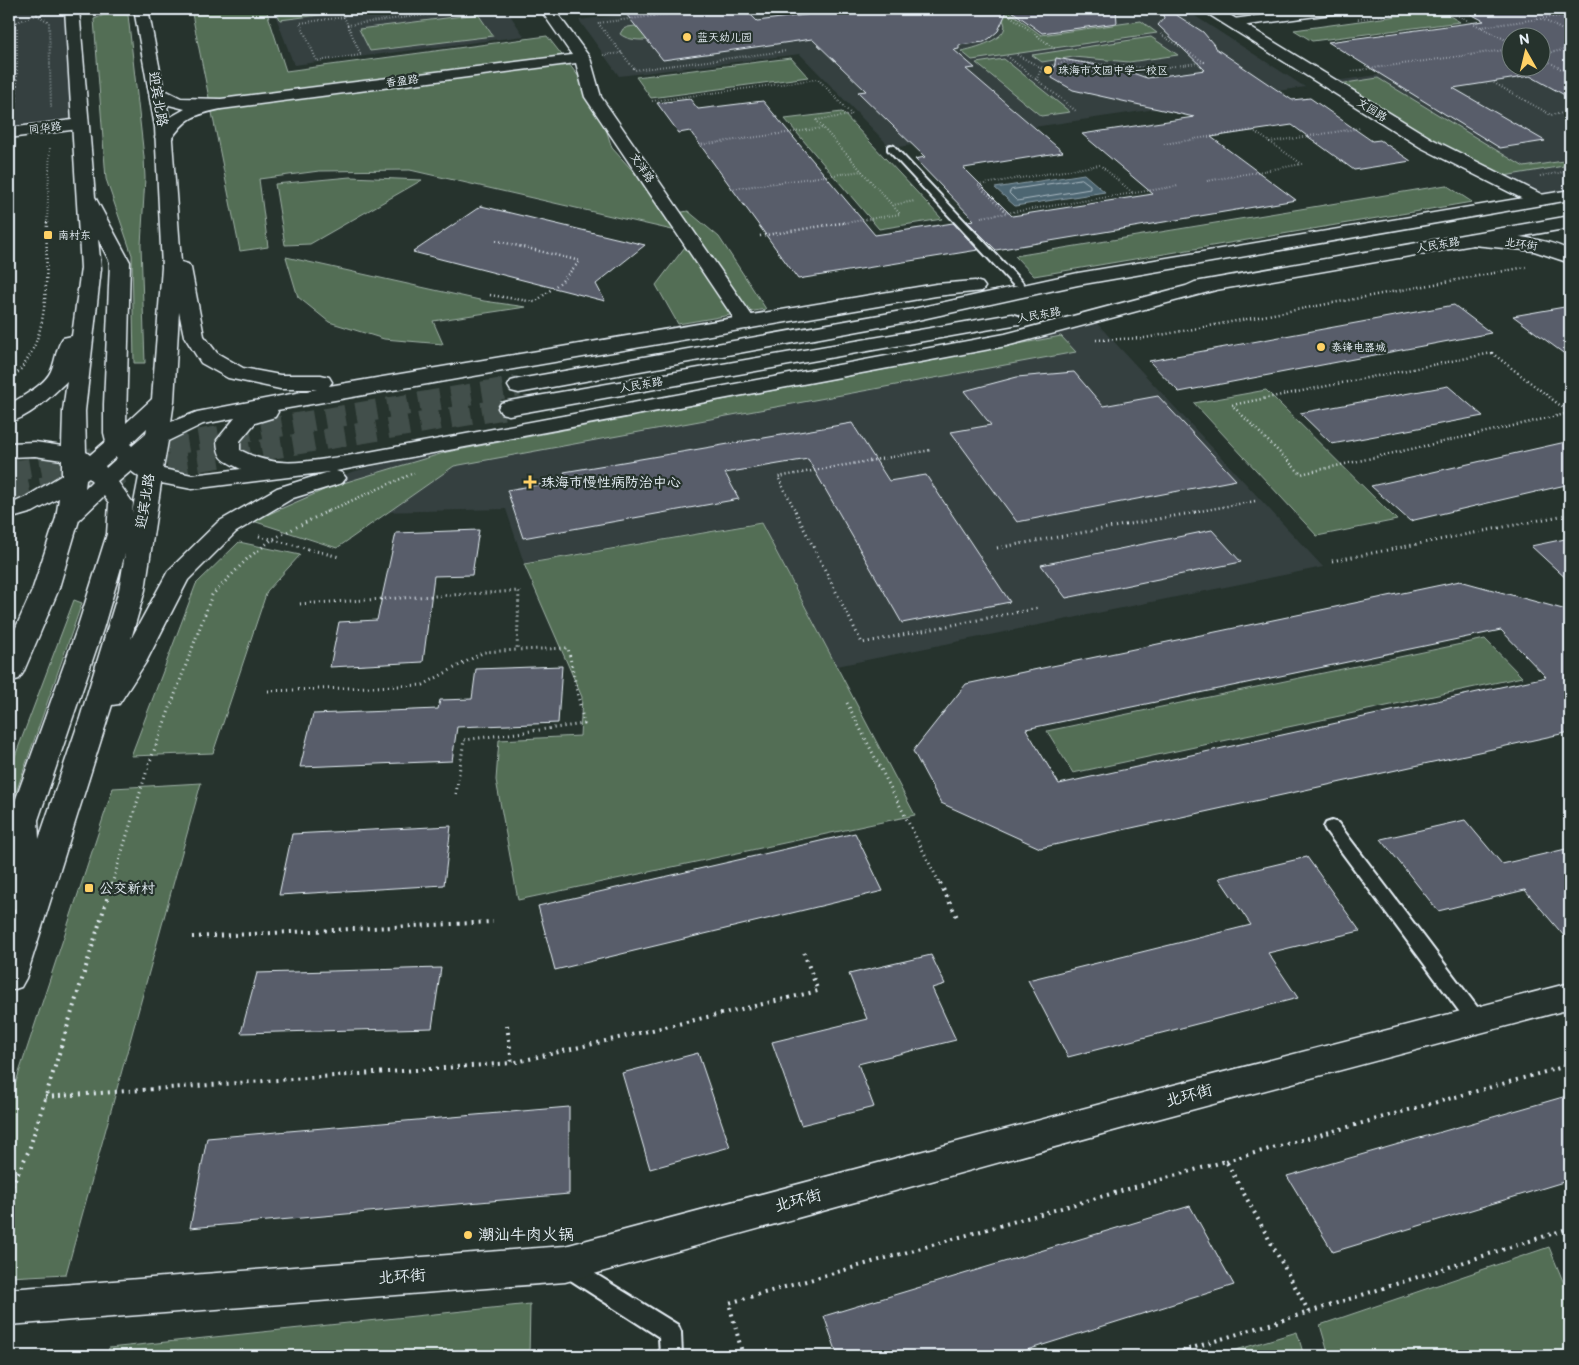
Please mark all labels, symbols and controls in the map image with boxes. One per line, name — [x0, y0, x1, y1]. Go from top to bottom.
north arrow — [1502, 28, 1552, 78]
text: N — [1518, 30, 1531, 49]
marker: 蓝天幼儿园 — [681, 31, 693, 43]
place label: 蓝天幼儿园 — [697, 31, 752, 44]
marker: 珠海市文园中学一校区 — [1042, 64, 1054, 76]
place label: 珠海市文园中学一校区 — [1058, 64, 1168, 77]
street label: 迎宾北路 — [145, 70, 171, 128]
street label: 香盈路 — [385, 73, 419, 89]
street label: 文园路 — [1355, 96, 1389, 124]
street label: 同华路 — [28, 120, 62, 136]
street label: 文洋路 — [627, 151, 657, 185]
marker: 南村东 — [42, 229, 54, 241]
place label: 南村东 — [58, 229, 91, 242]
street label: 人民东路 — [1415, 235, 1461, 255]
street label: 北环街 — [1504, 235, 1539, 253]
street label: 人民东路 — [1016, 305, 1062, 325]
marker: 泰锋电器城 — [1315, 341, 1327, 353]
place label: 泰锋电器城 — [1331, 341, 1386, 354]
street label: 人民东路 — [618, 375, 664, 395]
street label: 迎宾北路 — [132, 472, 158, 530]
place label: 珠海市慢性病防治中心 — [541, 474, 681, 491]
marker: 珠海市慢性病防治中心 — [523, 475, 537, 489]
place label: 公交新村 — [99, 880, 155, 897]
marker: 公交新村 — [83, 882, 95, 894]
street label: 北环街 — [1163, 1081, 1215, 1111]
street label: 北环街 — [772, 1186, 824, 1216]
place label: 潮汕牛肉火锅 — [478, 1226, 574, 1245]
marker: 潮汕牛肉火锅 — [462, 1229, 474, 1241]
street label: 北环街 — [377, 1266, 427, 1288]

